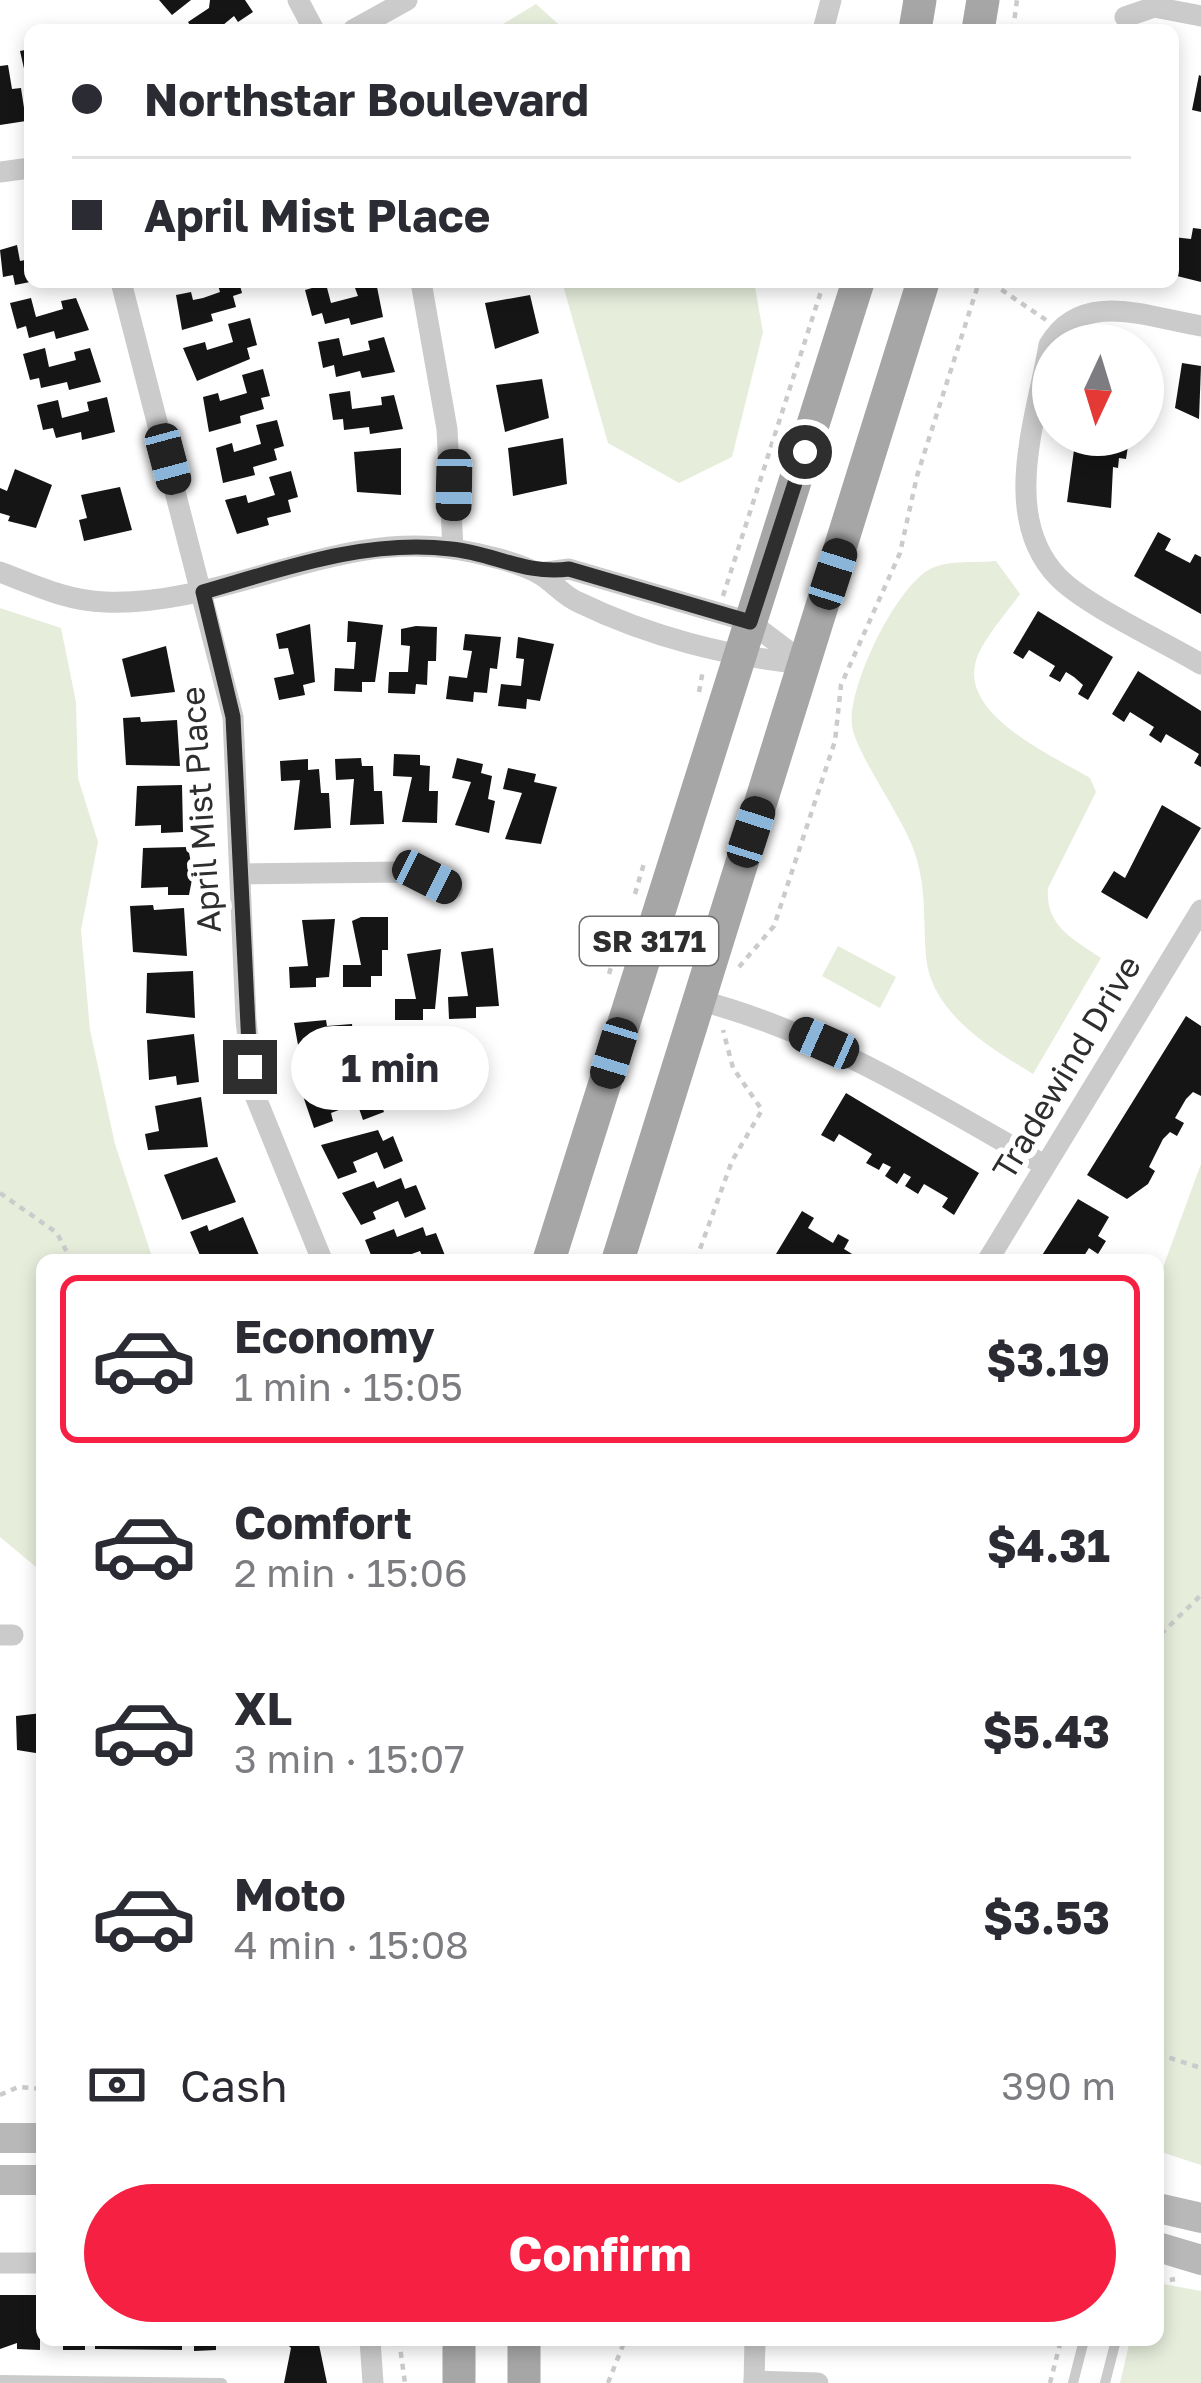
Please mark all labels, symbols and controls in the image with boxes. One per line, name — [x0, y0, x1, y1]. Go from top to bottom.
text: Northstar Boulevard — [144, 72, 589, 126]
text: April Mist Place — [144, 188, 490, 242]
north arrow — [1032, 324, 1164, 456]
map controls — [1032, 324, 1164, 456]
car — [141, 420, 195, 498]
route start — [778, 425, 832, 479]
car — [435, 449, 473, 521]
car — [805, 534, 861, 614]
street label: April Mist Place — [172, 685, 228, 935]
car — [723, 792, 779, 872]
car — [387, 845, 467, 909]
road number: SR 3171 — [580, 917, 718, 965]
street label: Tradewind Drive — [984, 948, 1148, 1186]
car — [784, 1012, 864, 1074]
car — [586, 1013, 642, 1093]
callout: 1 min — [292, 1025, 490, 1109]
route end — [223, 1040, 277, 1094]
text: 1 min — [341, 1044, 439, 1091]
icon: car — [90, 1305, 198, 1413]
text: Economy — [234, 1309, 435, 1363]
text: $3.19 — [986, 1332, 1110, 1386]
text: 1 min · 15:05 — [234, 1363, 463, 1410]
icon: car — [90, 1491, 198, 1599]
text: Comfort — [234, 1495, 412, 1549]
text: $4.31 — [987, 1518, 1110, 1572]
text: 2 min · 15:06 — [234, 1549, 468, 1596]
icon: car — [90, 1677, 198, 1785]
text: XL — [234, 1681, 292, 1735]
text: $5.43 — [982, 1704, 1110, 1758]
text: 3 min · 15:07 — [234, 1735, 465, 1782]
icon: car — [90, 1863, 198, 1971]
text: Moto — [234, 1867, 346, 1921]
text: $3.53 — [983, 1890, 1110, 1944]
text: 4 min · 15:08 — [234, 1921, 469, 1968]
icon: cash — [84, 2052, 150, 2118]
text: Cash — [180, 2058, 288, 2112]
text: 390 m — [1001, 2062, 1116, 2109]
button: Confirm — [84, 2184, 1116, 2322]

